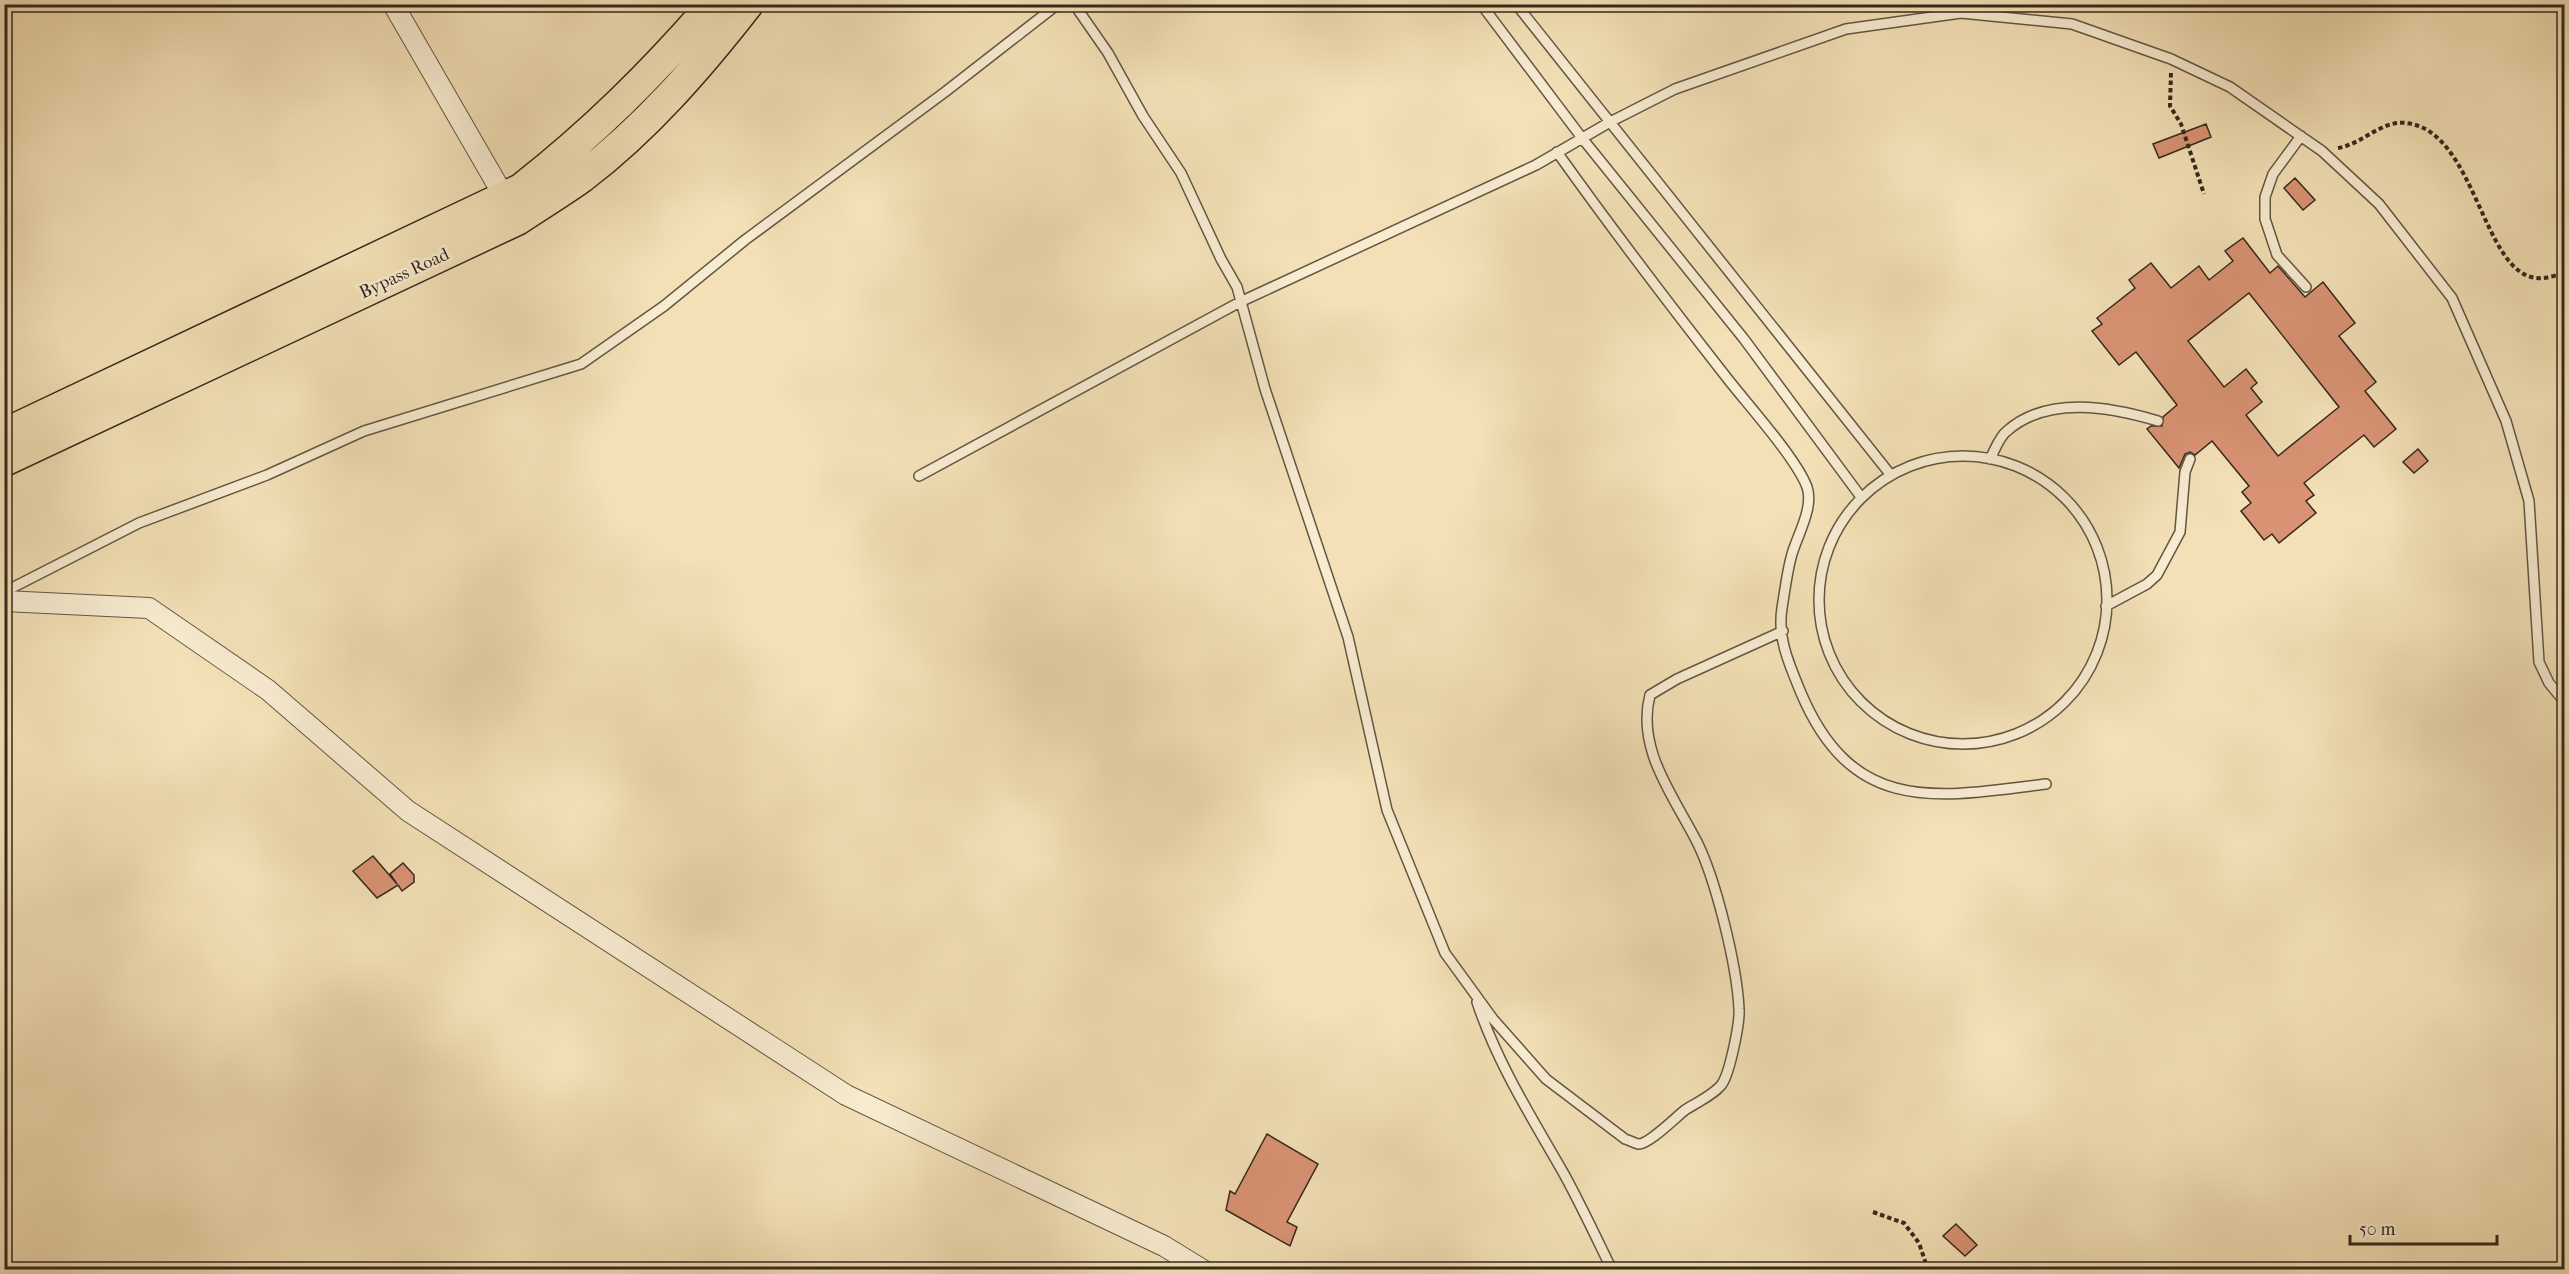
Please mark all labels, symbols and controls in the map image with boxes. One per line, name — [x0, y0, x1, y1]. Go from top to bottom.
street label: Bypass Road — [356, 243, 453, 303]
scale bar — [2350, 1208, 2497, 1246]
text: 50 m — [2359, 1219, 2396, 1240]

